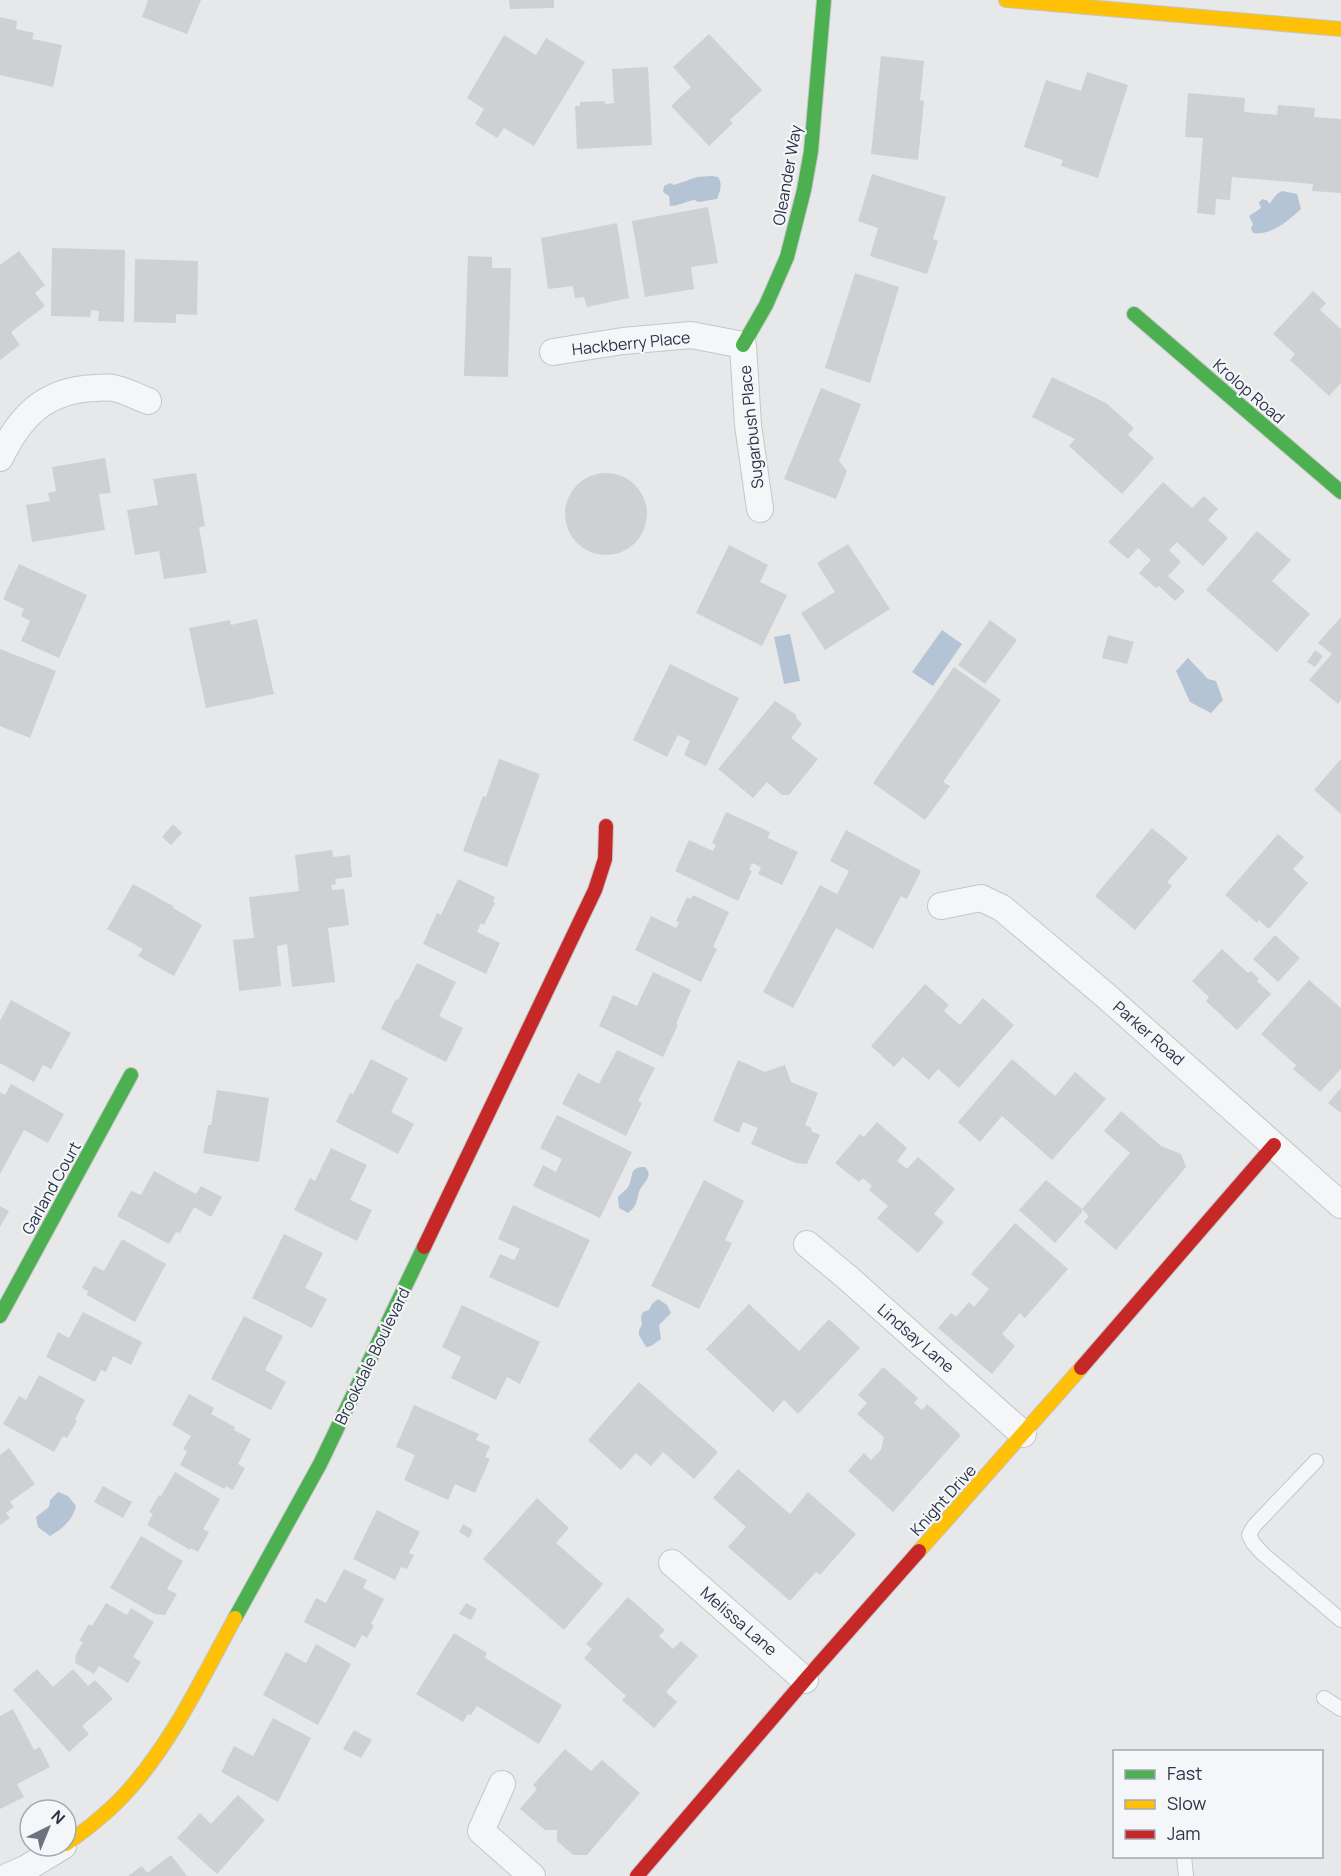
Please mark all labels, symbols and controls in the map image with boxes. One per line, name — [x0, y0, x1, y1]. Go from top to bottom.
street label: Oleander Way — [767, 122, 807, 227]
street label: Hackberry Place — [571, 326, 691, 360]
street label: Krolop Road — [1208, 354, 1290, 428]
street label: Sugarbush Place — [734, 364, 768, 490]
street label: Parker Road — [1109, 996, 1189, 1070]
street label: Garland Court — [16, 1137, 86, 1239]
street label: Brookdale Boulevard — [329, 1284, 415, 1428]
street label: Lindsay Lane — [873, 1298, 959, 1378]
street label: Knight Drive — [905, 1460, 981, 1540]
street label: Melissa Lane — [696, 1582, 782, 1660]
legend — [1113, 1750, 1323, 1858]
text: Fast — [1167, 1761, 1202, 1785]
text: Slow — [1167, 1791, 1207, 1815]
north arrow — [18, 1798, 78, 1858]
text: N — [47, 1805, 70, 1829]
text: Jam — [1167, 1821, 1201, 1845]

